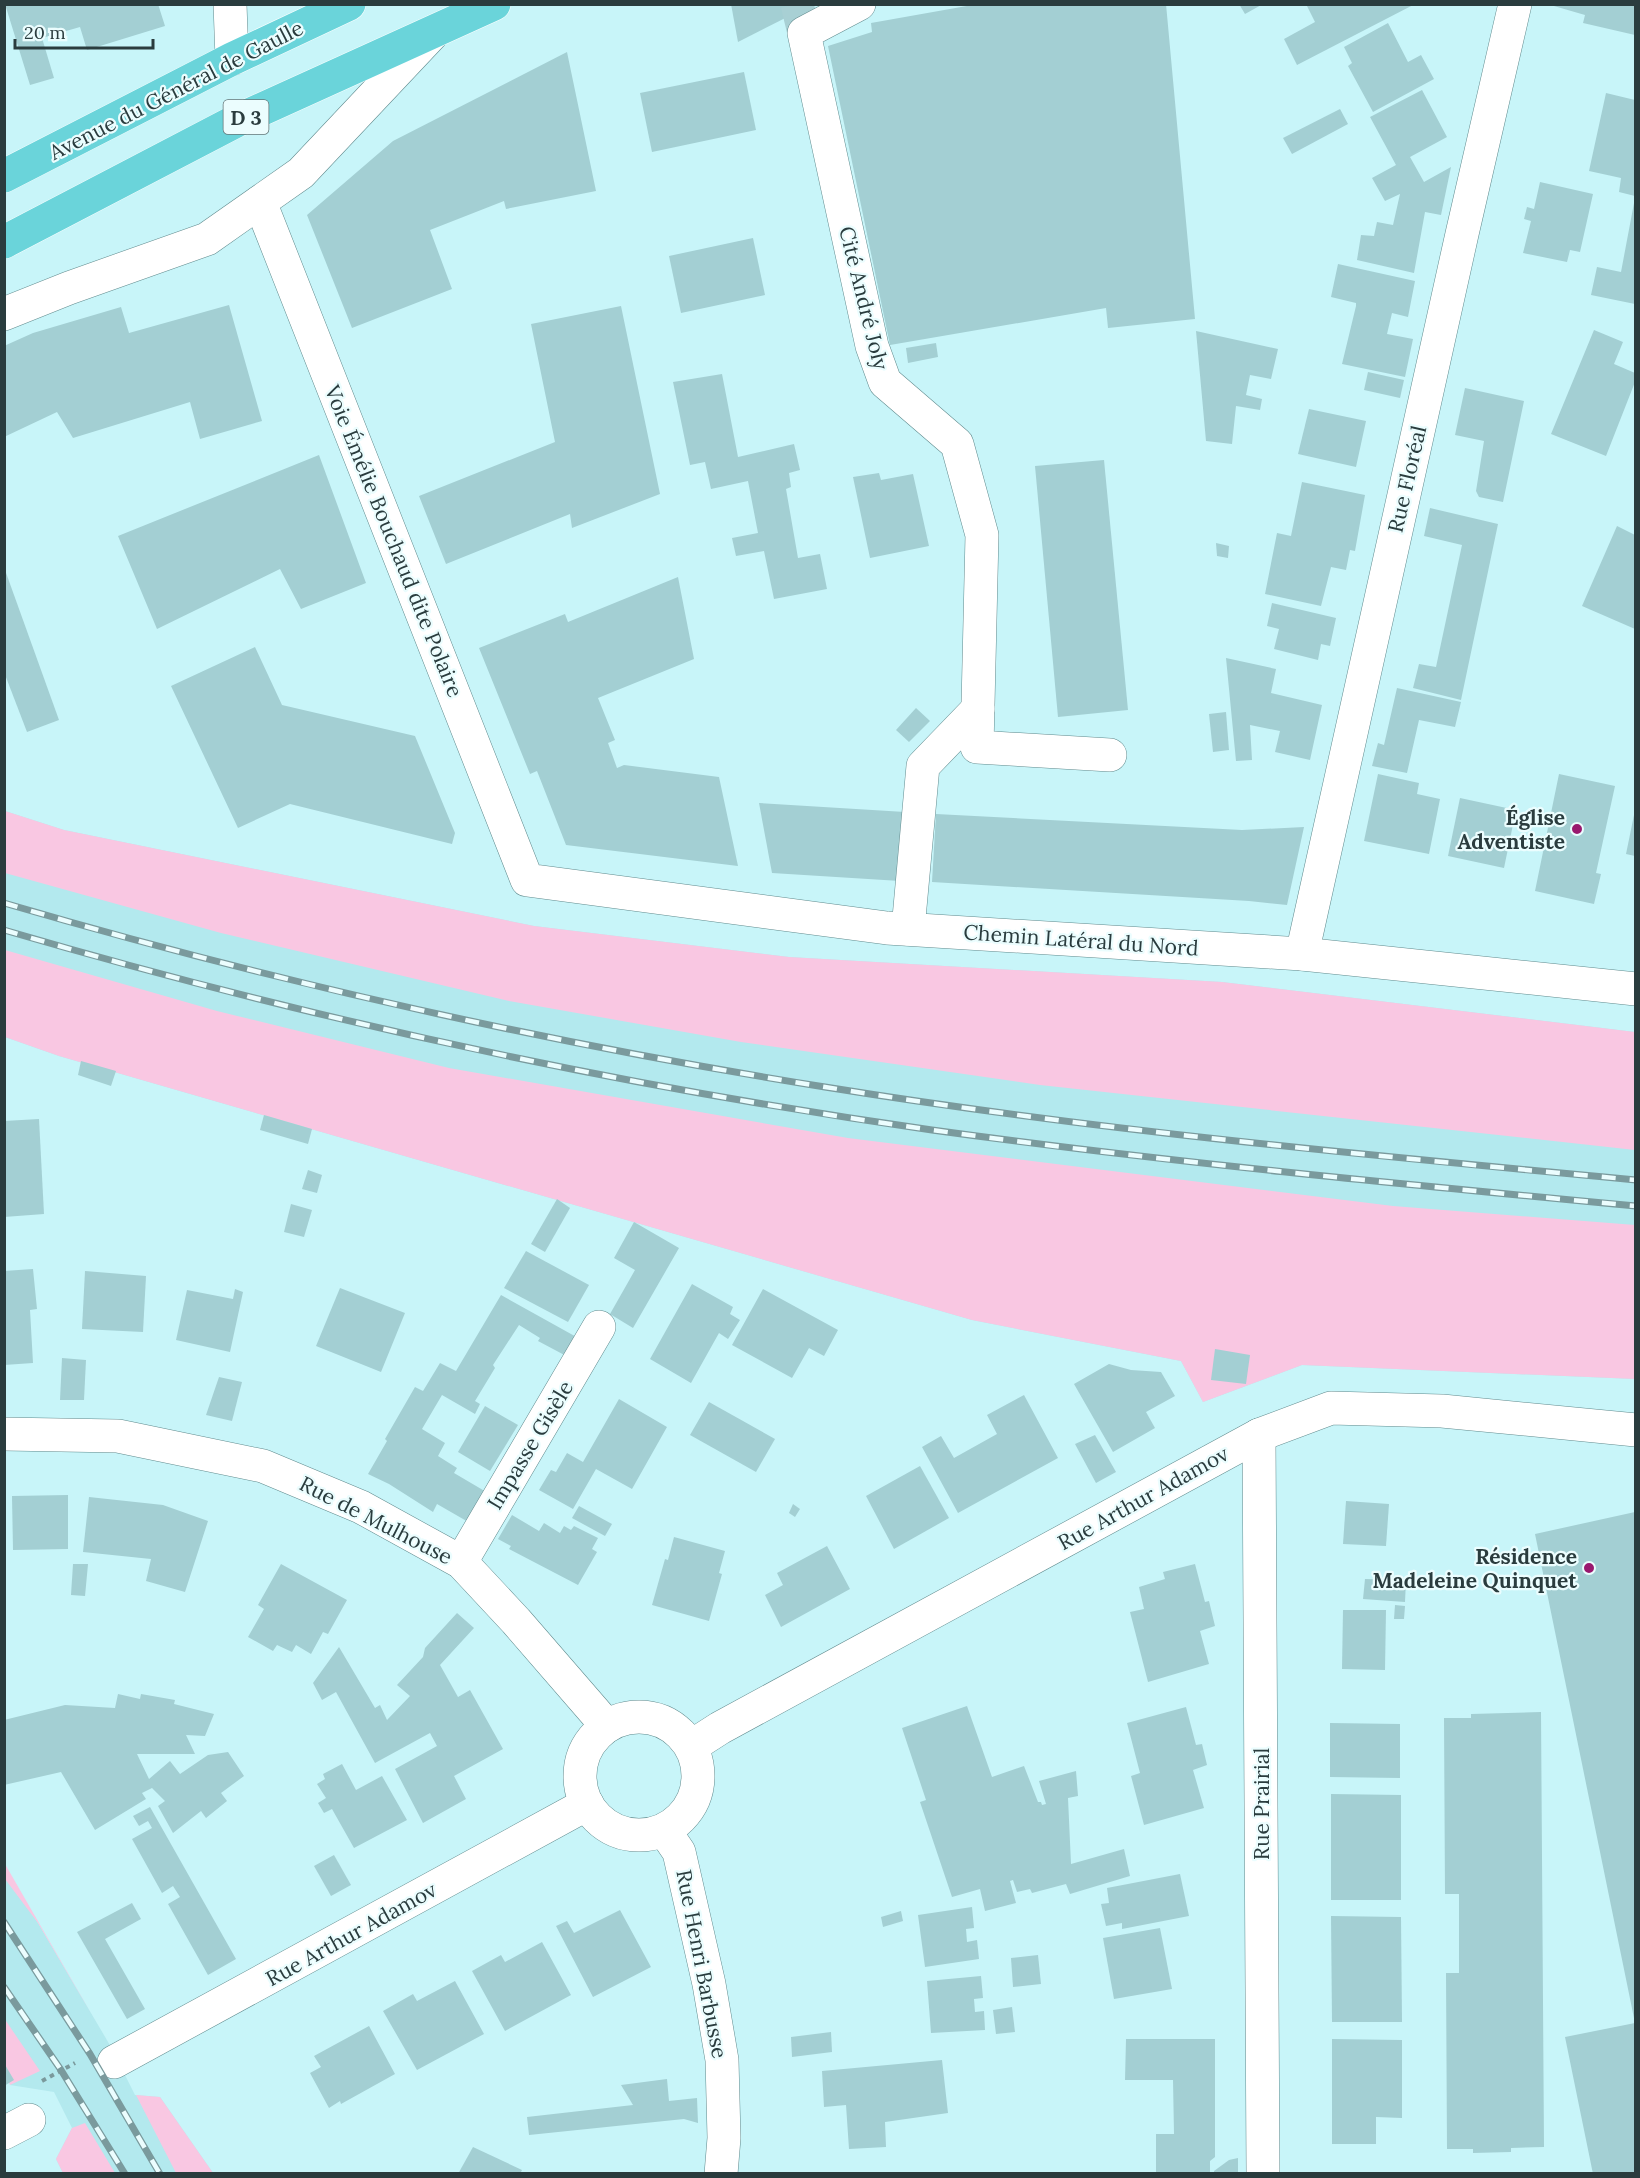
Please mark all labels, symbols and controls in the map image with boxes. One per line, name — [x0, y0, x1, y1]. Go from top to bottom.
scale bar — [15, 12, 153, 50]
street label: Avenue du Général de Gaulle — [44, 14, 308, 166]
text: 20 m — [24, 21, 66, 44]
road number: D 3 — [224, 100, 268, 134]
street label: Cité André Joly — [833, 223, 895, 373]
street label: Voie Émélie Bouchaud dite Polaire — [319, 380, 469, 701]
street label: Rue Floréal — [1382, 423, 1432, 535]
place label: Église Adventiste — [1458, 804, 1565, 855]
marker: Église Adventiste — [1570, 822, 1584, 836]
street label: Chemin Latéral du Nord — [963, 918, 1199, 962]
street label: Impasse Gisèle — [481, 1376, 579, 1514]
street label: Rue Arthur Adamov — [1053, 1440, 1233, 1556]
street label: Rue de Mulhouse — [295, 1470, 457, 1570]
place label: Résidence Madeleine Quinquet — [1373, 1543, 1577, 1594]
marker: Résidence Madeleine Quinquet — [1582, 1561, 1596, 1575]
street label: Rue Prairial — [1248, 1748, 1275, 1860]
street label: Rue Henri Barbusse — [670, 1867, 734, 2061]
street label: Rue Arthur Adamov — [261, 1876, 441, 1992]

